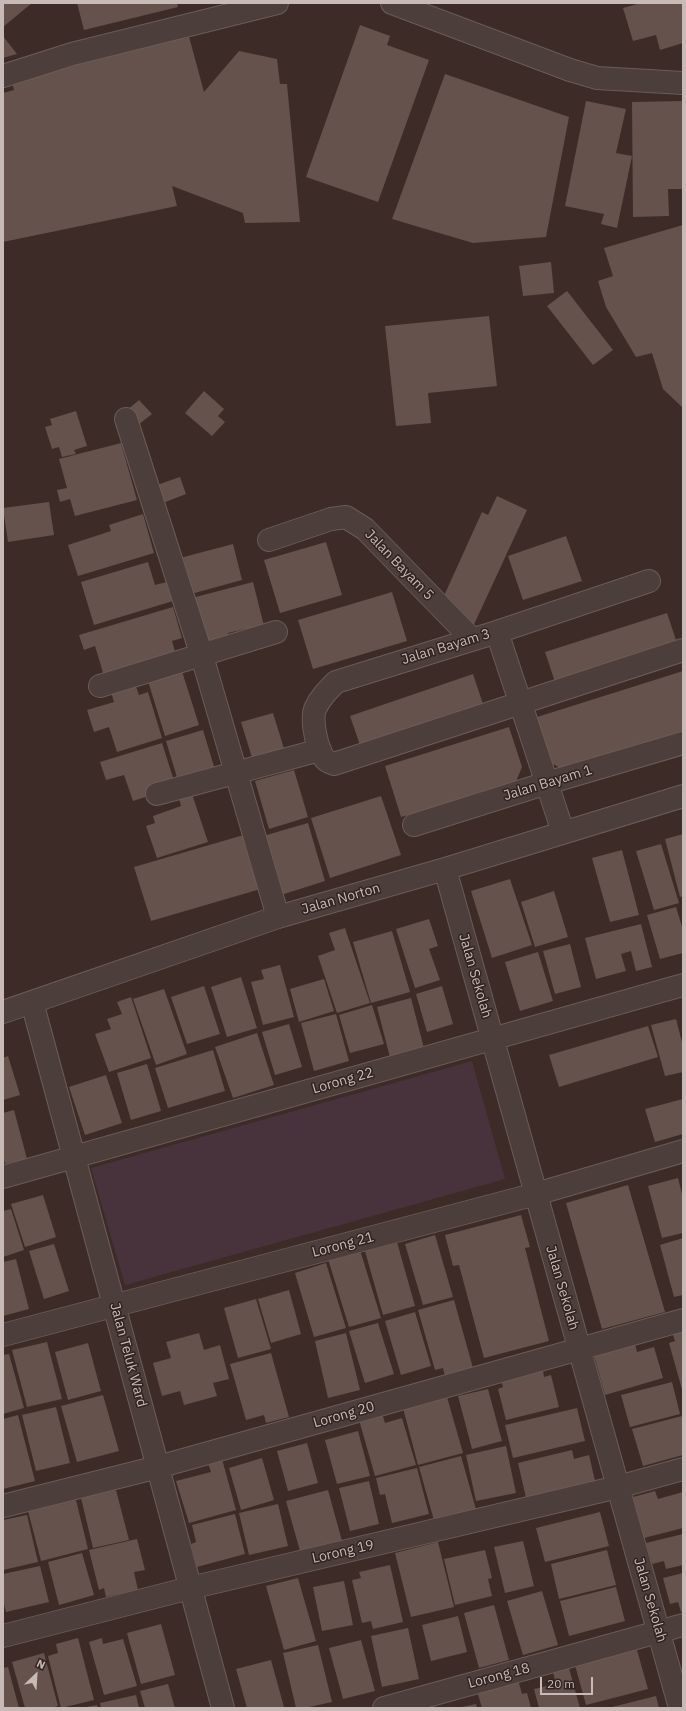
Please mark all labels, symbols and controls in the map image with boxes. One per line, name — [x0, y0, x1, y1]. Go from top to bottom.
street label: Jalan Bayam 5 — [361, 526, 437, 604]
street label: Jalan Bayam 3 — [400, 626, 492, 668]
street label: Jalan Bayam 1 — [502, 762, 594, 804]
street label: Jalan Norton — [300, 880, 382, 918]
street label: Jalan Sekolah — [455, 932, 495, 1020]
street label: Lorong 22 — [310, 1064, 376, 1098]
street label: Lorong 21 — [310, 1229, 376, 1261]
street label: Jalan Sekolah — [542, 1244, 582, 1332]
street label: Jalan Teluk Ward — [106, 1301, 150, 1409]
street label: Lorong 20 — [311, 1398, 377, 1432]
street label: Lorong 19 — [310, 1537, 376, 1567]
street label: Jalan Sekolah — [630, 1556, 670, 1644]
north arrow — [16, 1655, 56, 1695]
text: N — [35, 1656, 48, 1672]
street label: Lorong 18 — [466, 1660, 532, 1692]
scale bar — [542, 1669, 595, 1695]
text: 20 m — [547, 1676, 575, 1691]

